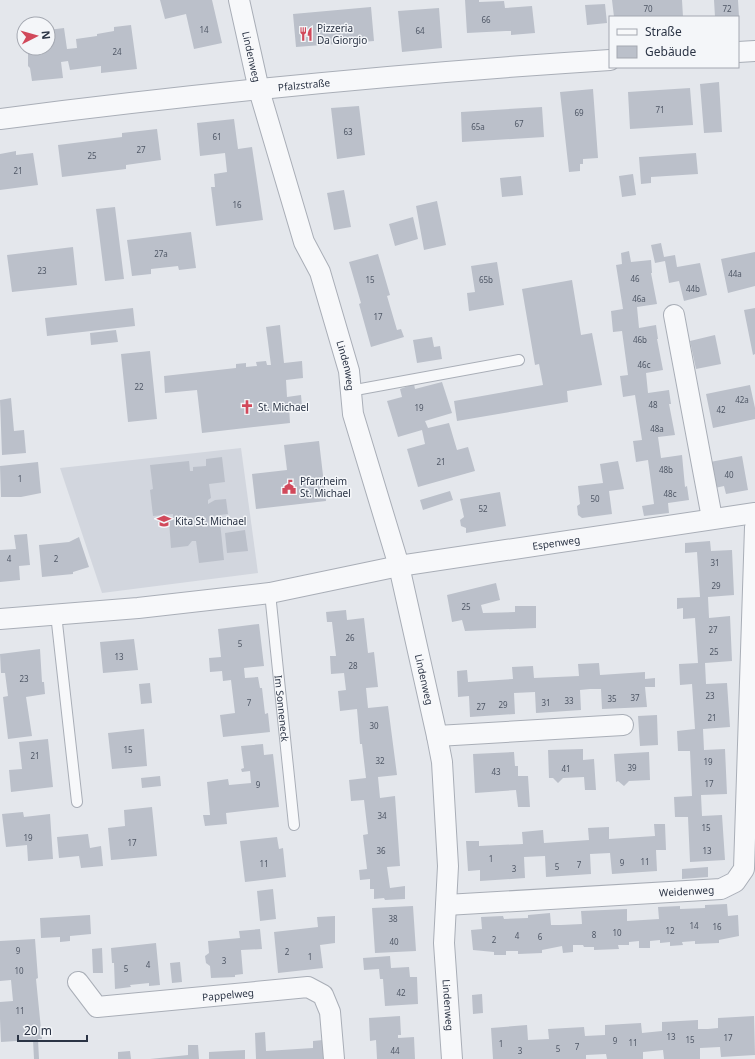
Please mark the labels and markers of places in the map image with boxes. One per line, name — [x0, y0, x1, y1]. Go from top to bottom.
place label: Pizzeria Da Giorgio — [317, 21, 367, 47]
restaurant icon: Pizzeria Da Giorgio — [298, 26, 314, 42]
church icon: St. Michael — [239, 399, 255, 415]
place label: St. Michael — [258, 400, 309, 414]
place label: Pfarrheim St. Michael — [300, 474, 351, 500]
public building icon: Pfarrheim St. Michael — [281, 479, 297, 495]
school or university icon: Kita St. Michael — [156, 513, 172, 529]
place label: Kita St. Michael — [175, 514, 246, 528]

